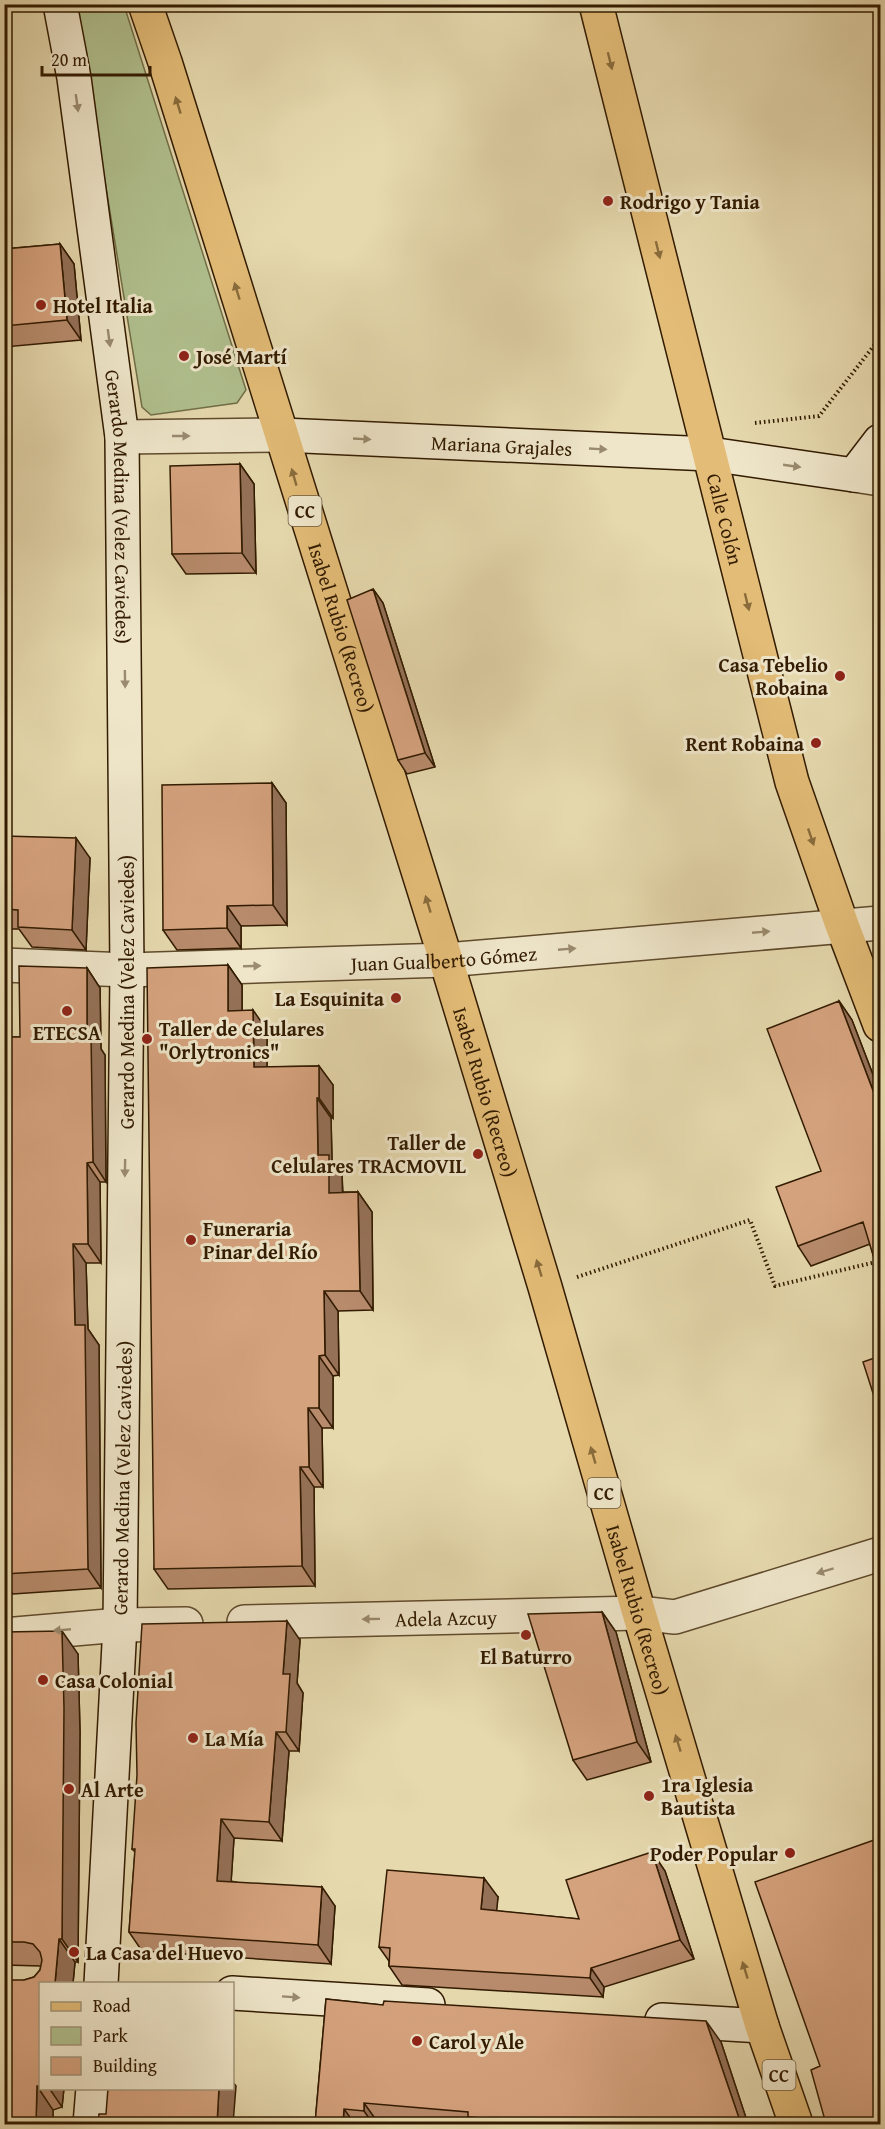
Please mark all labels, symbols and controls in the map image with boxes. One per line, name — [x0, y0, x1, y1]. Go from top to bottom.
scale bar — [42, 39, 150, 77]
text: 20 m — [51, 46, 87, 73]
one-way arrow — [606, 52, 616, 70]
one-way arrow — [72, 94, 82, 113]
one-way arrow — [173, 96, 182, 114]
place label: Rodrigo y Tania — [620, 187, 760, 216]
marker: Rodrigo y Tania — [601, 194, 615, 208]
one-way arrow — [654, 241, 664, 259]
one-way arrow — [232, 282, 241, 300]
place label: Hotel Italia — [53, 291, 153, 320]
marker: Hotel Italia — [34, 298, 48, 312]
one-way arrow — [104, 329, 114, 348]
place label: José Martí — [193, 342, 288, 371]
marker: José Martí — [177, 349, 191, 363]
street label: Gerardo Medina (Velez Caviedes) — [99, 368, 138, 644]
street label: Mariana Grajales — [431, 427, 573, 462]
one-way arrow — [171, 431, 190, 441]
one-way arrow — [352, 434, 371, 443]
one-way arrow — [589, 445, 608, 454]
one-way arrow — [783, 461, 802, 470]
one-way arrow — [289, 468, 298, 486]
street label: Calle Colón — [700, 470, 751, 568]
road number: CC — [288, 496, 322, 526]
street label: Isabel Rubio (Recreo) — [302, 539, 382, 716]
one-way arrow — [743, 593, 753, 611]
place label: Casa Tebelio Robaina — [719, 650, 829, 702]
marker: Casa Tebelio Robaina — [833, 669, 847, 683]
one-way arrow — [120, 670, 129, 689]
place label: Rent Robaina — [685, 729, 805, 758]
marker: Rent Robaina — [809, 736, 823, 750]
one-way arrow — [807, 828, 817, 846]
street label: Gerardo Medina (Velez Caviedes) — [112, 855, 141, 1129]
one-way arrow — [423, 895, 432, 913]
one-way arrow — [751, 928, 770, 937]
street label: Juan Gualberto Gómez — [347, 938, 538, 978]
one-way arrow — [557, 944, 576, 954]
one-way arrow — [242, 961, 261, 971]
place label: La Esquinita — [275, 984, 385, 1013]
marker: La Esquinita — [389, 991, 403, 1005]
street label: Isabel Rubio (Recreo) — [446, 1003, 525, 1180]
marker: ETECSA — [60, 1004, 74, 1018]
place label: Taller de Celulares "Orlytronics" — [159, 1014, 324, 1066]
place label: ETECSA — [33, 1018, 101, 1047]
marker: Taller de Celulares "Orlytronics" — [140, 1032, 154, 1046]
place label: Taller de Celulares TRACMOVIL — [271, 1128, 467, 1180]
marker: Taller de Celulares TRACMOVIL — [471, 1147, 485, 1161]
one-way arrow — [120, 1159, 130, 1178]
place label: Funeraria Pinar del Río — [203, 1214, 318, 1266]
marker: Funeraria Pinar del Río — [184, 1233, 198, 1247]
one-way arrow — [534, 1259, 543, 1277]
street label: Gerardo Medina (Velez Caviedes) — [105, 1341, 139, 1615]
one-way arrow — [588, 1446, 597, 1464]
road number: CC — [588, 1478, 620, 1508]
street label: Isabel Rubio (Recreo) — [600, 1521, 677, 1699]
one-way arrow — [815, 1567, 833, 1576]
street label: Adela Azcuy — [394, 1602, 497, 1633]
one-way arrow — [361, 1615, 380, 1624]
one-way arrow — [53, 1625, 72, 1635]
marker: El Baturro — [519, 1628, 533, 1642]
place label: El Baturro — [480, 1642, 572, 1671]
place label: Casa Colonial — [55, 1666, 173, 1695]
marker: Casa Colonial — [36, 1673, 50, 1687]
place label: La Mía — [205, 1724, 264, 1753]
marker: La Mía — [186, 1731, 200, 1745]
one-way arrow — [673, 1734, 682, 1752]
place label: 1ra Iglesia Bautista — [661, 1770, 754, 1822]
place label: Al Arte — [81, 1775, 144, 1804]
marker: Al Arte — [62, 1782, 76, 1796]
marker: 1ra Iglesia Bautista — [642, 1789, 656, 1803]
place label: Poder Popular — [650, 1839, 778, 1868]
marker: Poder Popular — [783, 1846, 797, 1860]
place label: La Casa del Huevo — [86, 1938, 244, 1967]
marker: La Casa del Huevo — [67, 1945, 81, 1959]
one-way arrow — [740, 1961, 749, 1979]
legend — [39, 1982, 234, 2090]
text: Road — [93, 1992, 131, 2019]
one-way arrow — [281, 1992, 300, 2001]
text: Park — [93, 2022, 129, 2049]
place label: Carol y Ale — [429, 2027, 524, 2056]
marker: Carol y Ale — [410, 2034, 424, 2048]
text: Building — [93, 2052, 157, 2079]
road number: CC — [762, 2060, 796, 2090]

